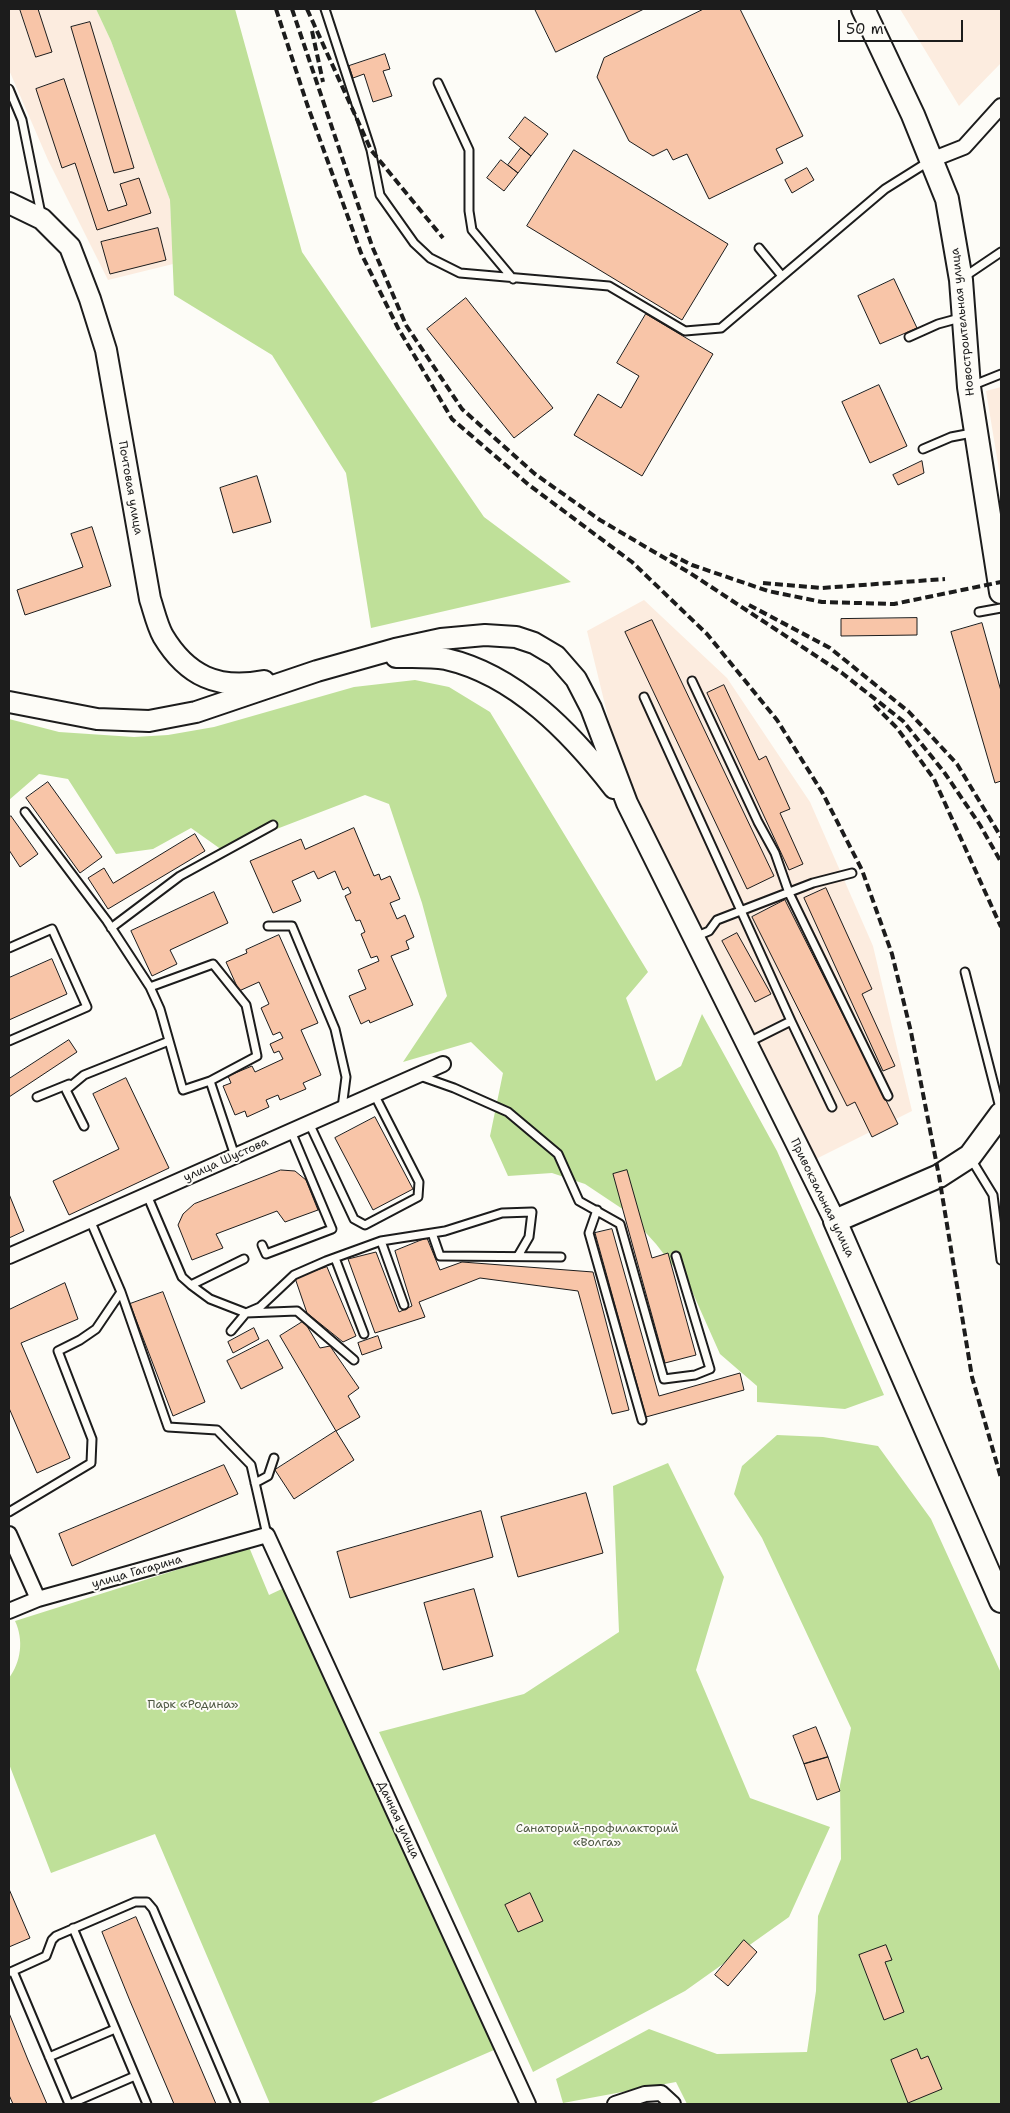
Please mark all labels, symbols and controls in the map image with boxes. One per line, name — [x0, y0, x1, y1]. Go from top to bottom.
scale bar — [840, 10, 965, 42]
text: 50 m — [846, 19, 884, 39]
street label: Новостроительная улица — [948, 247, 978, 397]
street label: Почтовая улица — [115, 440, 145, 536]
street label: улица Шустова — [181, 1135, 271, 1185]
street label: Привокзальная улица — [787, 1136, 857, 1260]
street label: улица Гагарина — [90, 1552, 184, 1592]
park label: Парк «Родина» — [148, 1698, 238, 1712]
street label: Дачная улица — [374, 1779, 422, 1861]
park label: Санаторий-профилакторий «Волга» — [516, 1822, 678, 1850]

